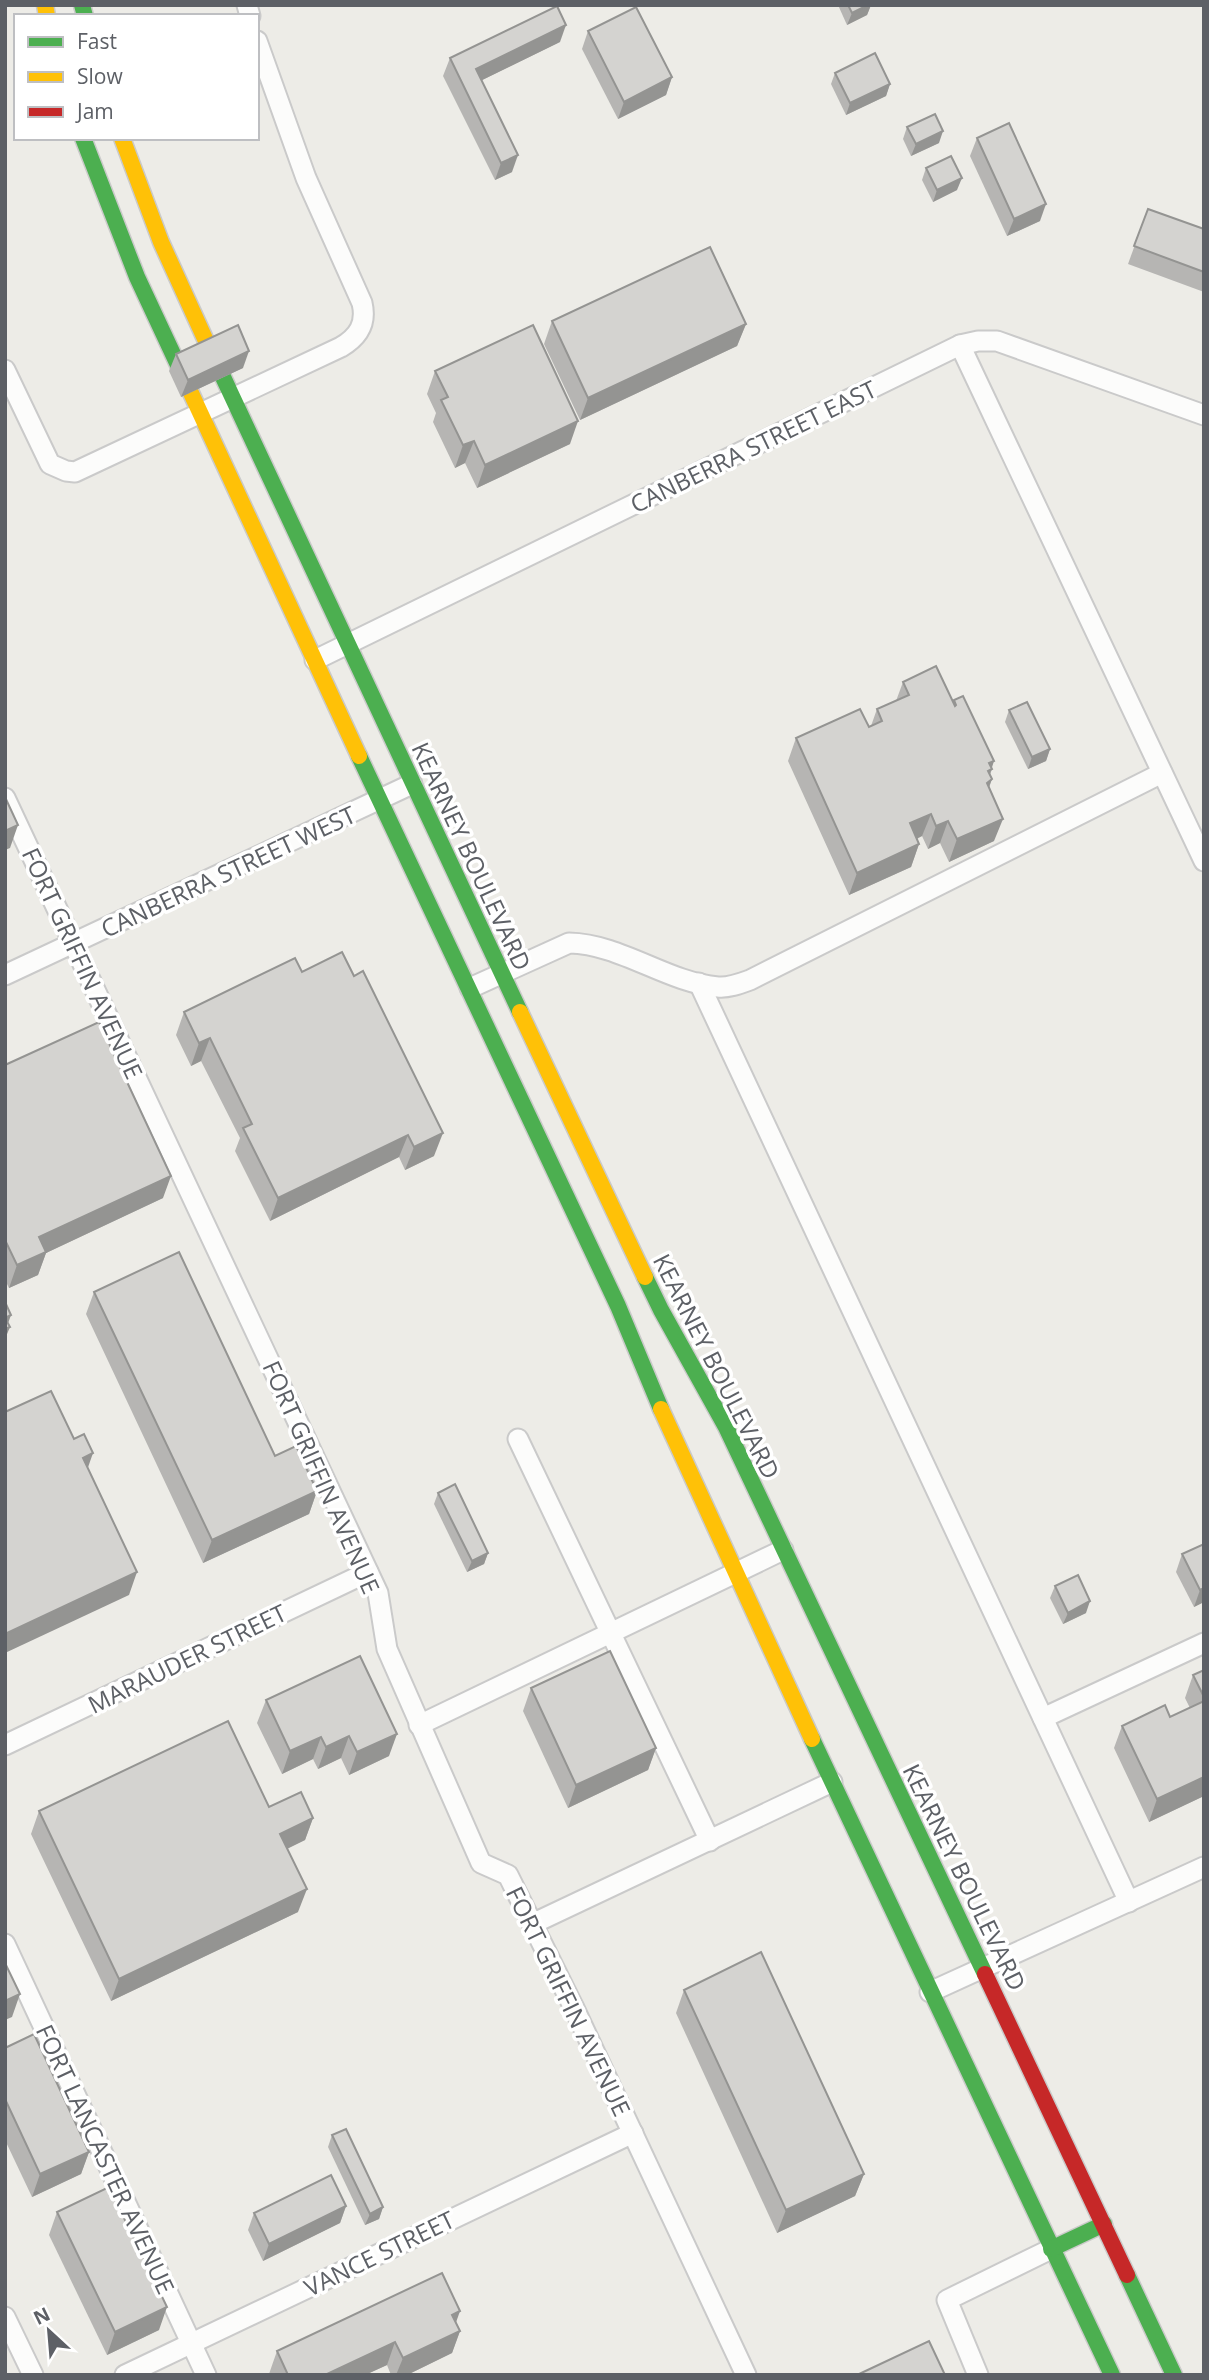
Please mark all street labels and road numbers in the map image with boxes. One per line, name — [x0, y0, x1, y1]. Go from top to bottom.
street label: CANBERRA STREET EAST — [624, 372, 882, 520]
street label: KEARNEY BOULEVARD — [405, 736, 539, 976]
street label: CANBERRA STREET WEST — [95, 797, 361, 945]
street label: FORT GRIFFIN AVENUE — [15, 842, 151, 1084]
street label: KEARNEY BOULEVARD — [646, 1248, 788, 1484]
street label: FORT GRIFFIN AVENUE — [256, 1355, 388, 1599]
street label: MARAUDER STREET — [82, 1596, 292, 1720]
street label: KEARNEY BOULEVARD — [896, 1758, 1034, 1996]
street label: FORT GRIFFIN AVENUE — [499, 1881, 639, 2121]
street label: FORT LANCASTER AVENUE — [29, 2019, 183, 2299]
street label: VANCE STREET — [298, 2202, 460, 2304]

